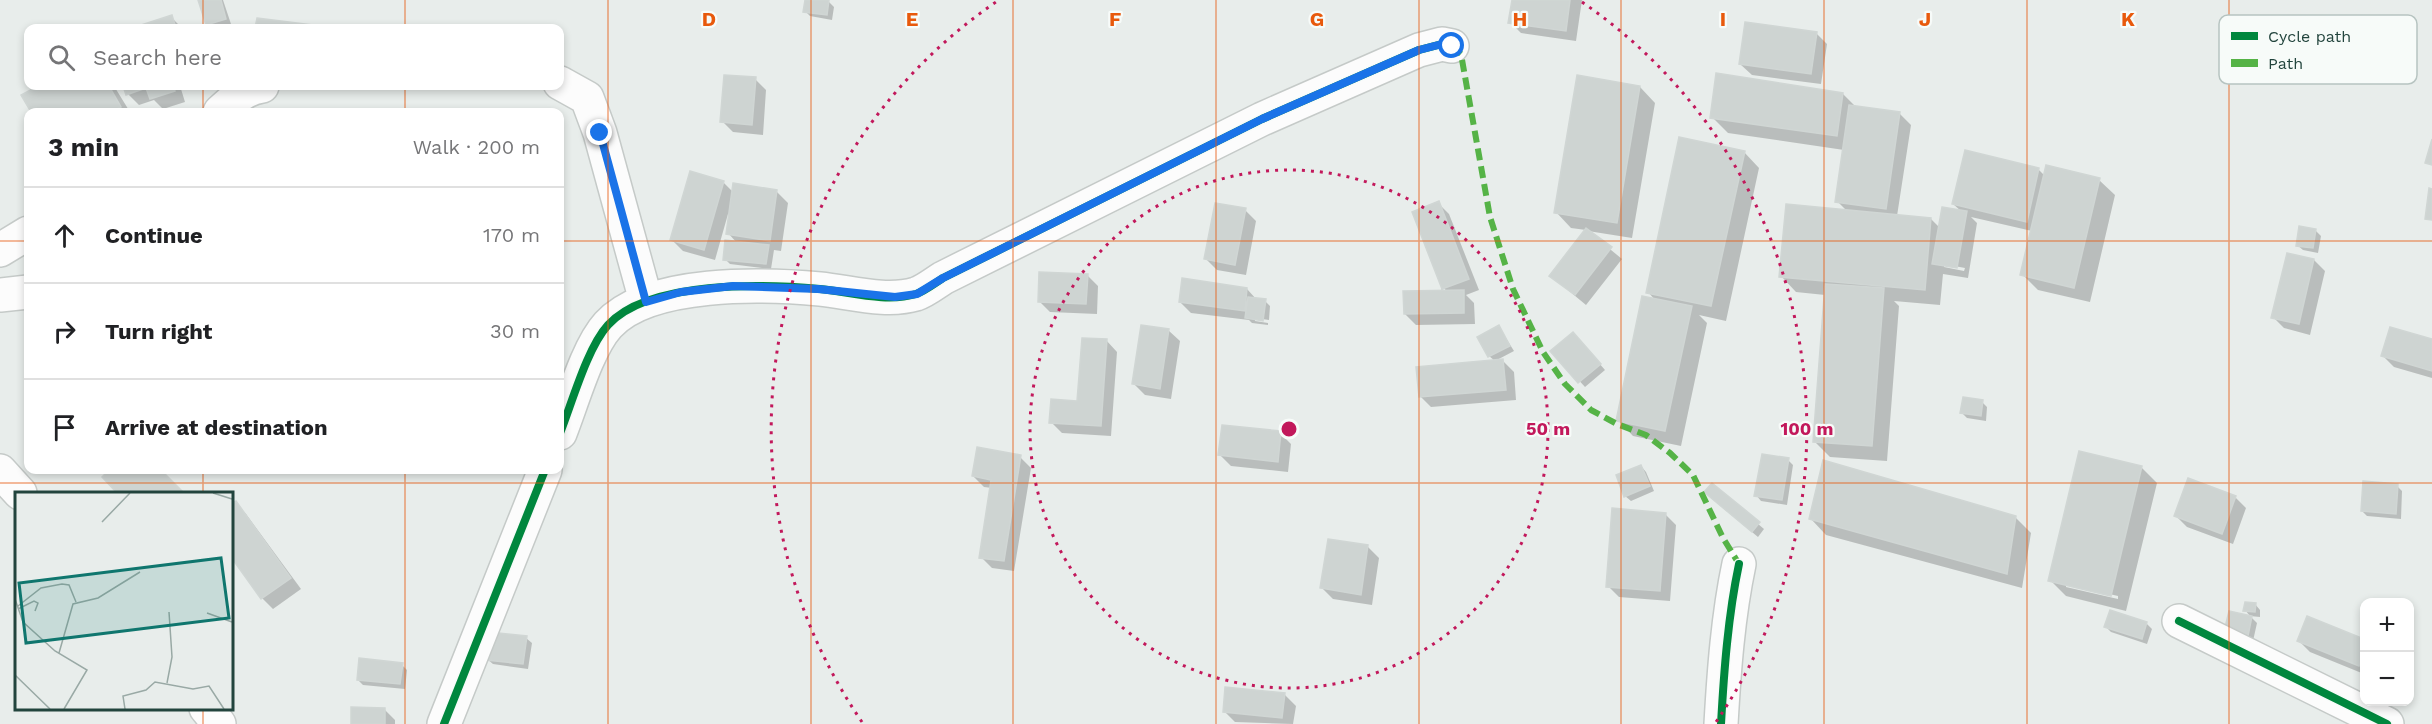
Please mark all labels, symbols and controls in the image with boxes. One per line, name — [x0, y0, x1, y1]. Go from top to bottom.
text: D — [702, 7, 716, 31]
text: E — [906, 7, 918, 31]
text: F — [1109, 7, 1121, 31]
text: G — [1310, 7, 1324, 31]
text: H — [1513, 7, 1527, 31]
text: I — [1720, 7, 1726, 31]
text: J — [1919, 7, 1931, 31]
text: K — [2121, 7, 2135, 31]
legend — [2219, 15, 2417, 84]
search box — [24, 24, 564, 90]
text: Cycle path — [2268, 27, 2351, 46]
route start — [1438, 32, 1464, 58]
icon: search — [45, 41, 78, 74]
text: Search here — [93, 45, 222, 70]
text: Path — [2268, 54, 2303, 73]
route end — [586, 119, 612, 145]
text: 3 min — [48, 132, 119, 162]
text: Walk · 200 m — [413, 135, 540, 159]
icon: ahead — [48, 219, 81, 252]
text: Continue — [105, 223, 203, 248]
text: 170 m — [483, 223, 540, 247]
icon: right — [48, 315, 81, 348]
text: Turn right — [105, 319, 212, 344]
text: 30 m — [490, 319, 540, 343]
icon: arrive — [48, 411, 81, 444]
text: Arrive at destination — [105, 415, 328, 440]
text: 50 m — [1526, 418, 1570, 439]
text: 100 m — [1780, 418, 1834, 439]
centre of rings — [1279, 419, 1299, 439]
inset map — [15, 492, 232, 709]
map controls — [2360, 598, 2414, 706]
button: + — [2360, 598, 2414, 652]
button: − — [2360, 652, 2414, 706]

